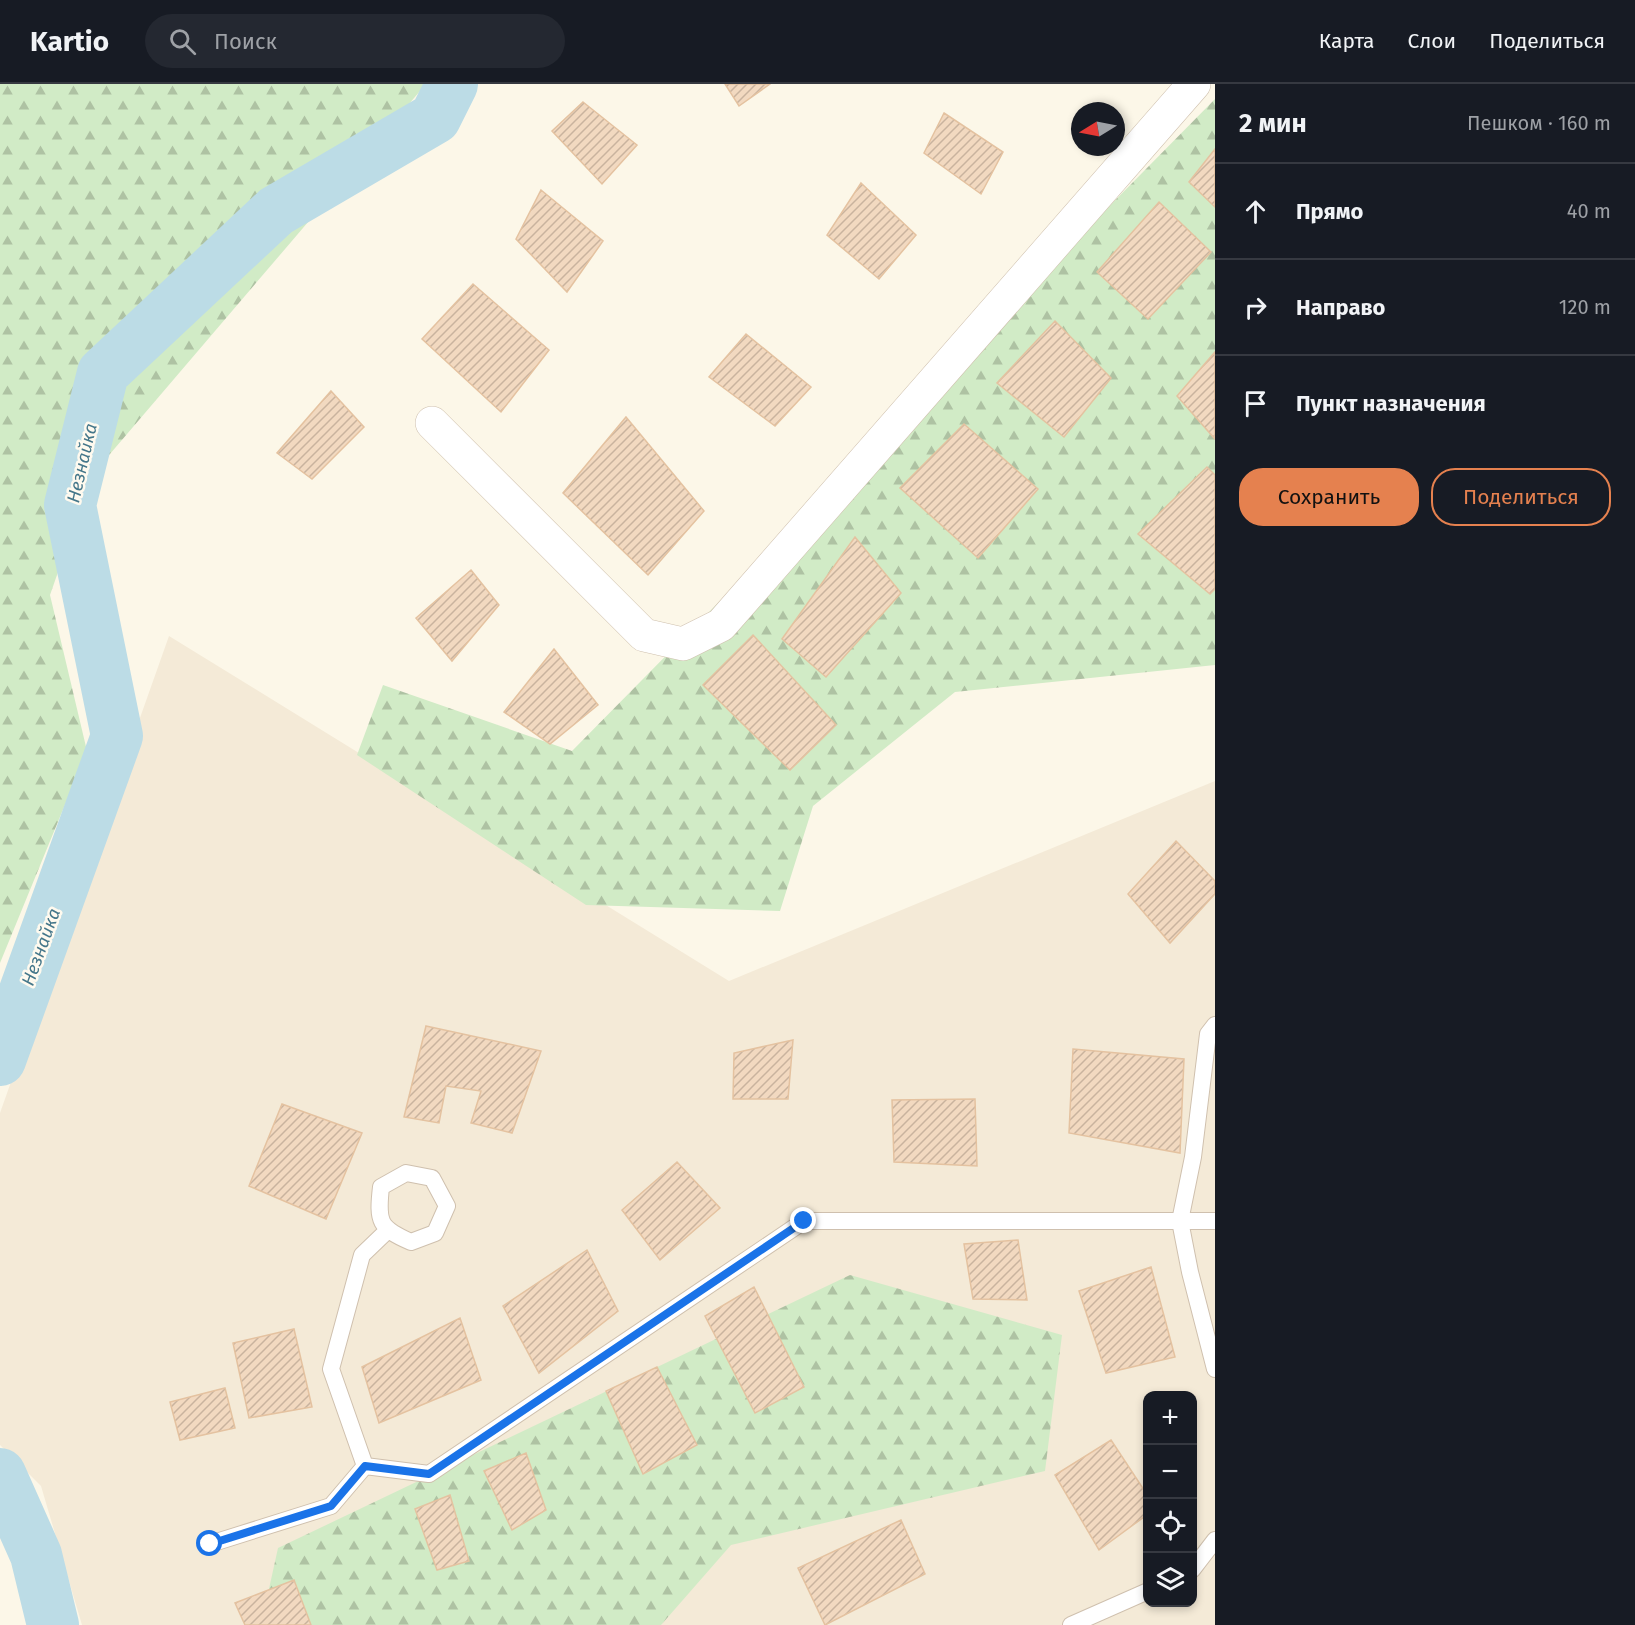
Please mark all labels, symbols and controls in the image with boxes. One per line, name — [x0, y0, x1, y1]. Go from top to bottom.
search box — [145, 14, 565, 68]
text: Kartio — [30, 25, 109, 58]
icon: search — [166, 25, 199, 58]
text: Поиск — [214, 28, 277, 55]
text: Карта — [1319, 28, 1375, 54]
text: Слои — [1408, 28, 1456, 54]
text: Поделиться — [1489, 28, 1605, 54]
north arrow — [1071, 102, 1125, 156]
text: 2 мин — [1239, 108, 1307, 139]
text: Пешком · 160 m — [1467, 111, 1611, 135]
icon: ahead — [1239, 195, 1272, 228]
text: Прямо — [1296, 198, 1363, 225]
text: 40 m — [1567, 199, 1611, 223]
icon: right — [1239, 291, 1272, 324]
text: Направо — [1296, 294, 1385, 321]
text: 120 m — [1559, 295, 1611, 319]
icon: arrive — [1239, 387, 1272, 420]
text: Пункт назначения — [1296, 390, 1486, 417]
water label: Незнайка — [62, 421, 102, 505]
button: Сохранить — [1239, 468, 1419, 526]
button: Поделиться — [1431, 468, 1611, 526]
water label: Незнайка — [17, 905, 65, 989]
route end — [790, 1207, 816, 1233]
map controls — [1143, 1391, 1197, 1607]
button: + — [1143, 1391, 1197, 1445]
button: − — [1143, 1445, 1197, 1499]
button: locate — [1143, 1499, 1197, 1553]
route start — [196, 1530, 222, 1556]
button: layers — [1143, 1553, 1197, 1607]

